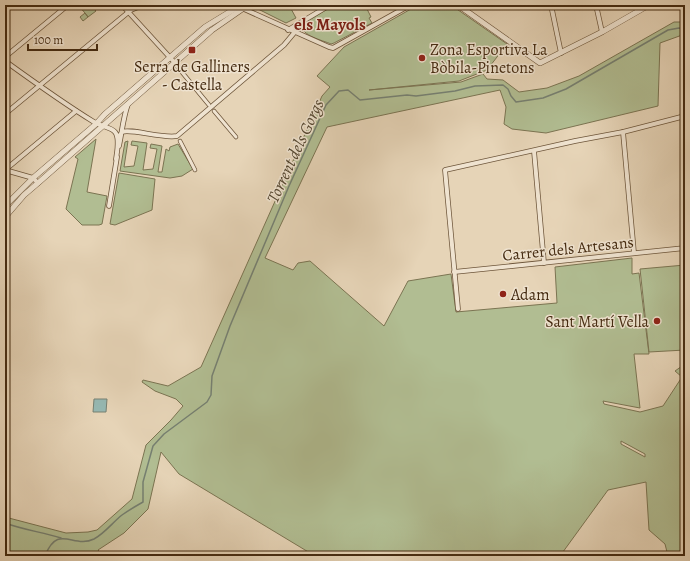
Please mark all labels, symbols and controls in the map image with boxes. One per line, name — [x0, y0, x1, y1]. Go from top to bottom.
district label: els Mayols — [294, 13, 366, 36]
scale bar — [28, 26, 97, 52]
text: 100 m — [34, 32, 63, 48]
place label: Zona Esportiva La Bòbila-Pinetons — [430, 39, 548, 79]
marker: Serra de Galliners - Castella — [187, 45, 197, 55]
marker: Zona Esportiva La Bòbila-Pinetons — [417, 53, 427, 63]
place label: Serra de Galliners - Castella — [134, 56, 250, 96]
water label: Torrent dels Gorgs — [261, 95, 330, 207]
street label: Carrer dels Artesans — [501, 231, 635, 267]
place label: Adam — [510, 284, 549, 306]
marker: Adam — [498, 289, 508, 299]
place label: Sant Martí Vella — [545, 311, 650, 333]
marker: Sant Martí Vella — [652, 316, 662, 326]

